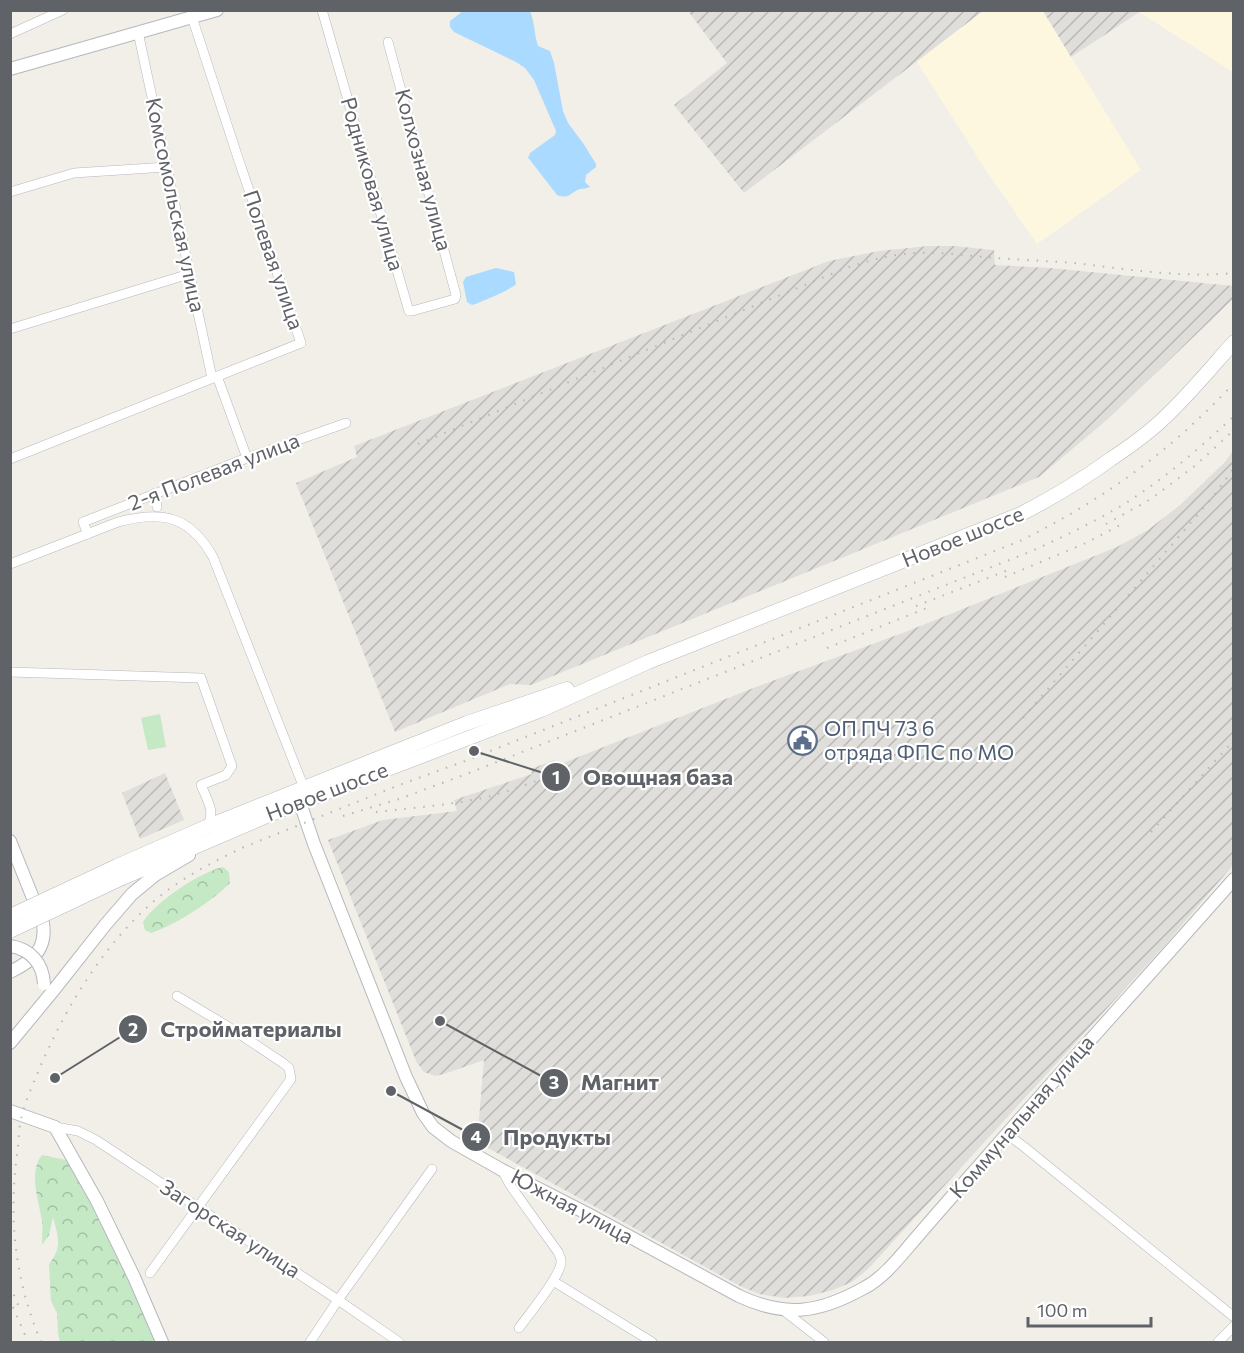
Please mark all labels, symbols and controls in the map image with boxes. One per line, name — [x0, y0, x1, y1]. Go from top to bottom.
street label: Колхозная улица — [391, 86, 458, 253]
street label: Родниковая улица — [337, 94, 410, 273]
street label: Комсомольская улица — [141, 95, 211, 314]
street label: Полевая улица — [239, 187, 310, 333]
street label: 2-я Полевая улица — [124, 426, 303, 515]
street label: Новое шоссе — [898, 500, 1027, 571]
place label: ОП ПЧ 73 6 отряда ФПС по МО — [824, 715, 1014, 764]
public building icon: ОП ПЧ 73 6 отряда ФПС по МО — [787, 725, 819, 757]
street label: Новое шоссе — [262, 756, 391, 825]
callout: Овощная база — [541, 757, 745, 797]
text: Овощная база — [583, 763, 733, 790]
text: 1 — [552, 766, 560, 788]
callout: Стройматериалы — [118, 1009, 354, 1049]
text: Стройматериалы — [160, 1015, 342, 1042]
text: 2 — [128, 1018, 138, 1040]
street label: Коммунальная улица — [943, 1029, 1098, 1203]
callout: Магнит — [539, 1063, 671, 1103]
text: Магнит — [581, 1068, 660, 1095]
text: 3 — [549, 1071, 559, 1093]
callout: Продукты — [461, 1117, 623, 1157]
text: Продукты — [503, 1123, 611, 1150]
text: 4 — [470, 1125, 482, 1147]
street label: Южная улица — [507, 1163, 638, 1248]
street label: Загорская улица — [156, 1173, 305, 1282]
scale bar — [1028, 1290, 1151, 1328]
text: 100 m — [1037, 1299, 1087, 1321]

